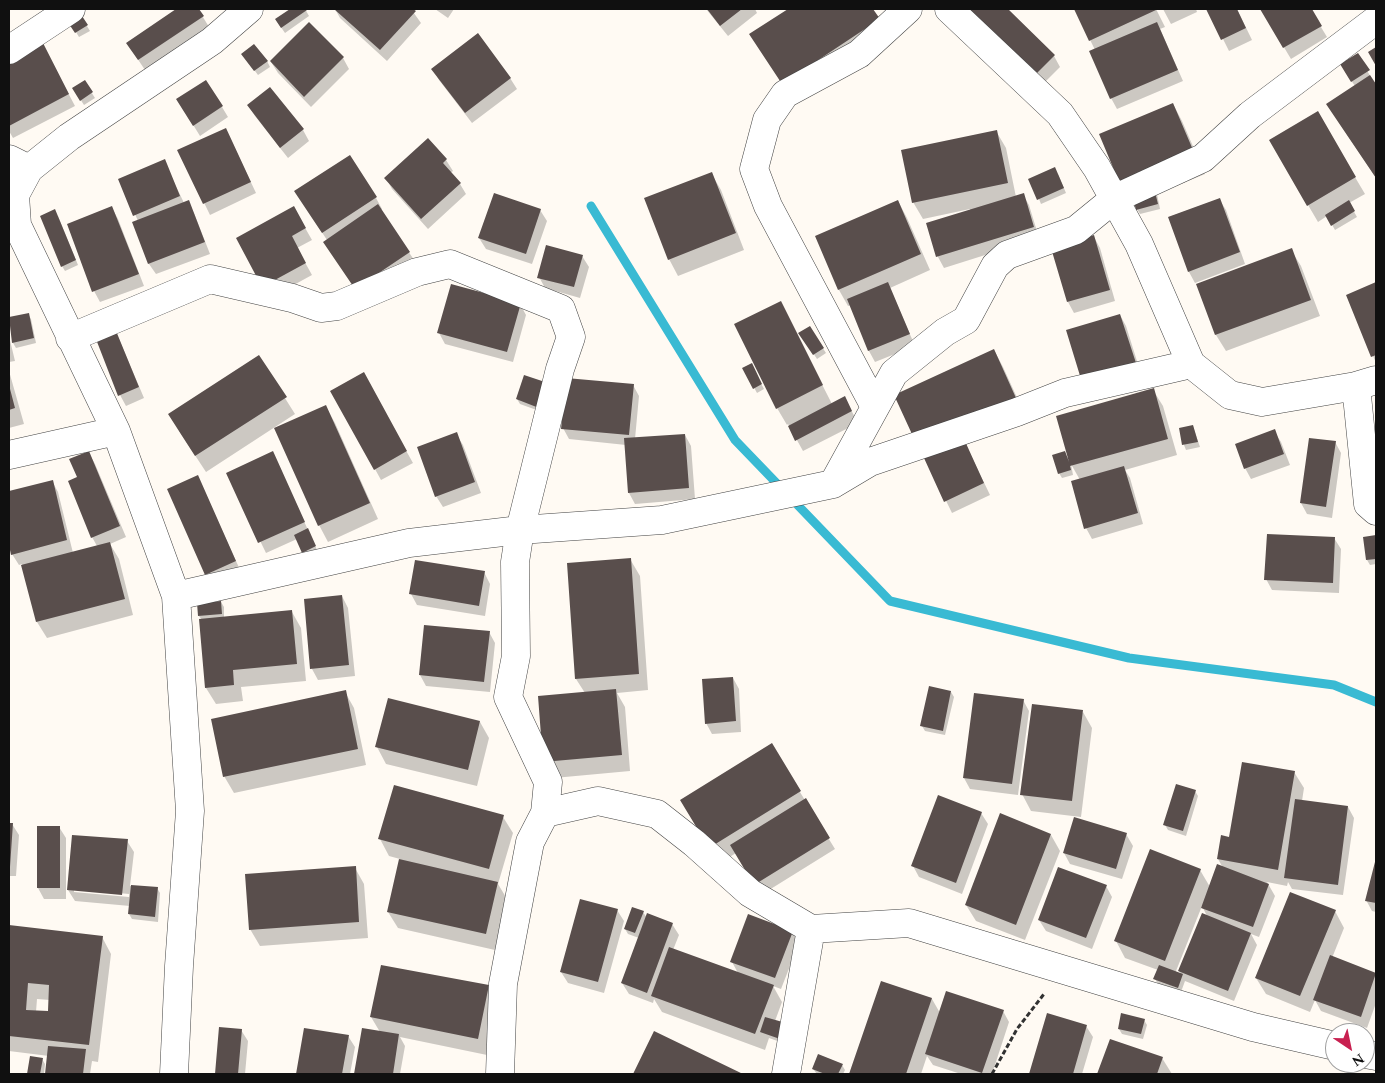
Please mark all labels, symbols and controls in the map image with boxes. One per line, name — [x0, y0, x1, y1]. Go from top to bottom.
north arrow — [1325, 1023, 1375, 1073]
text: N — [1347, 1048, 1369, 1072]

